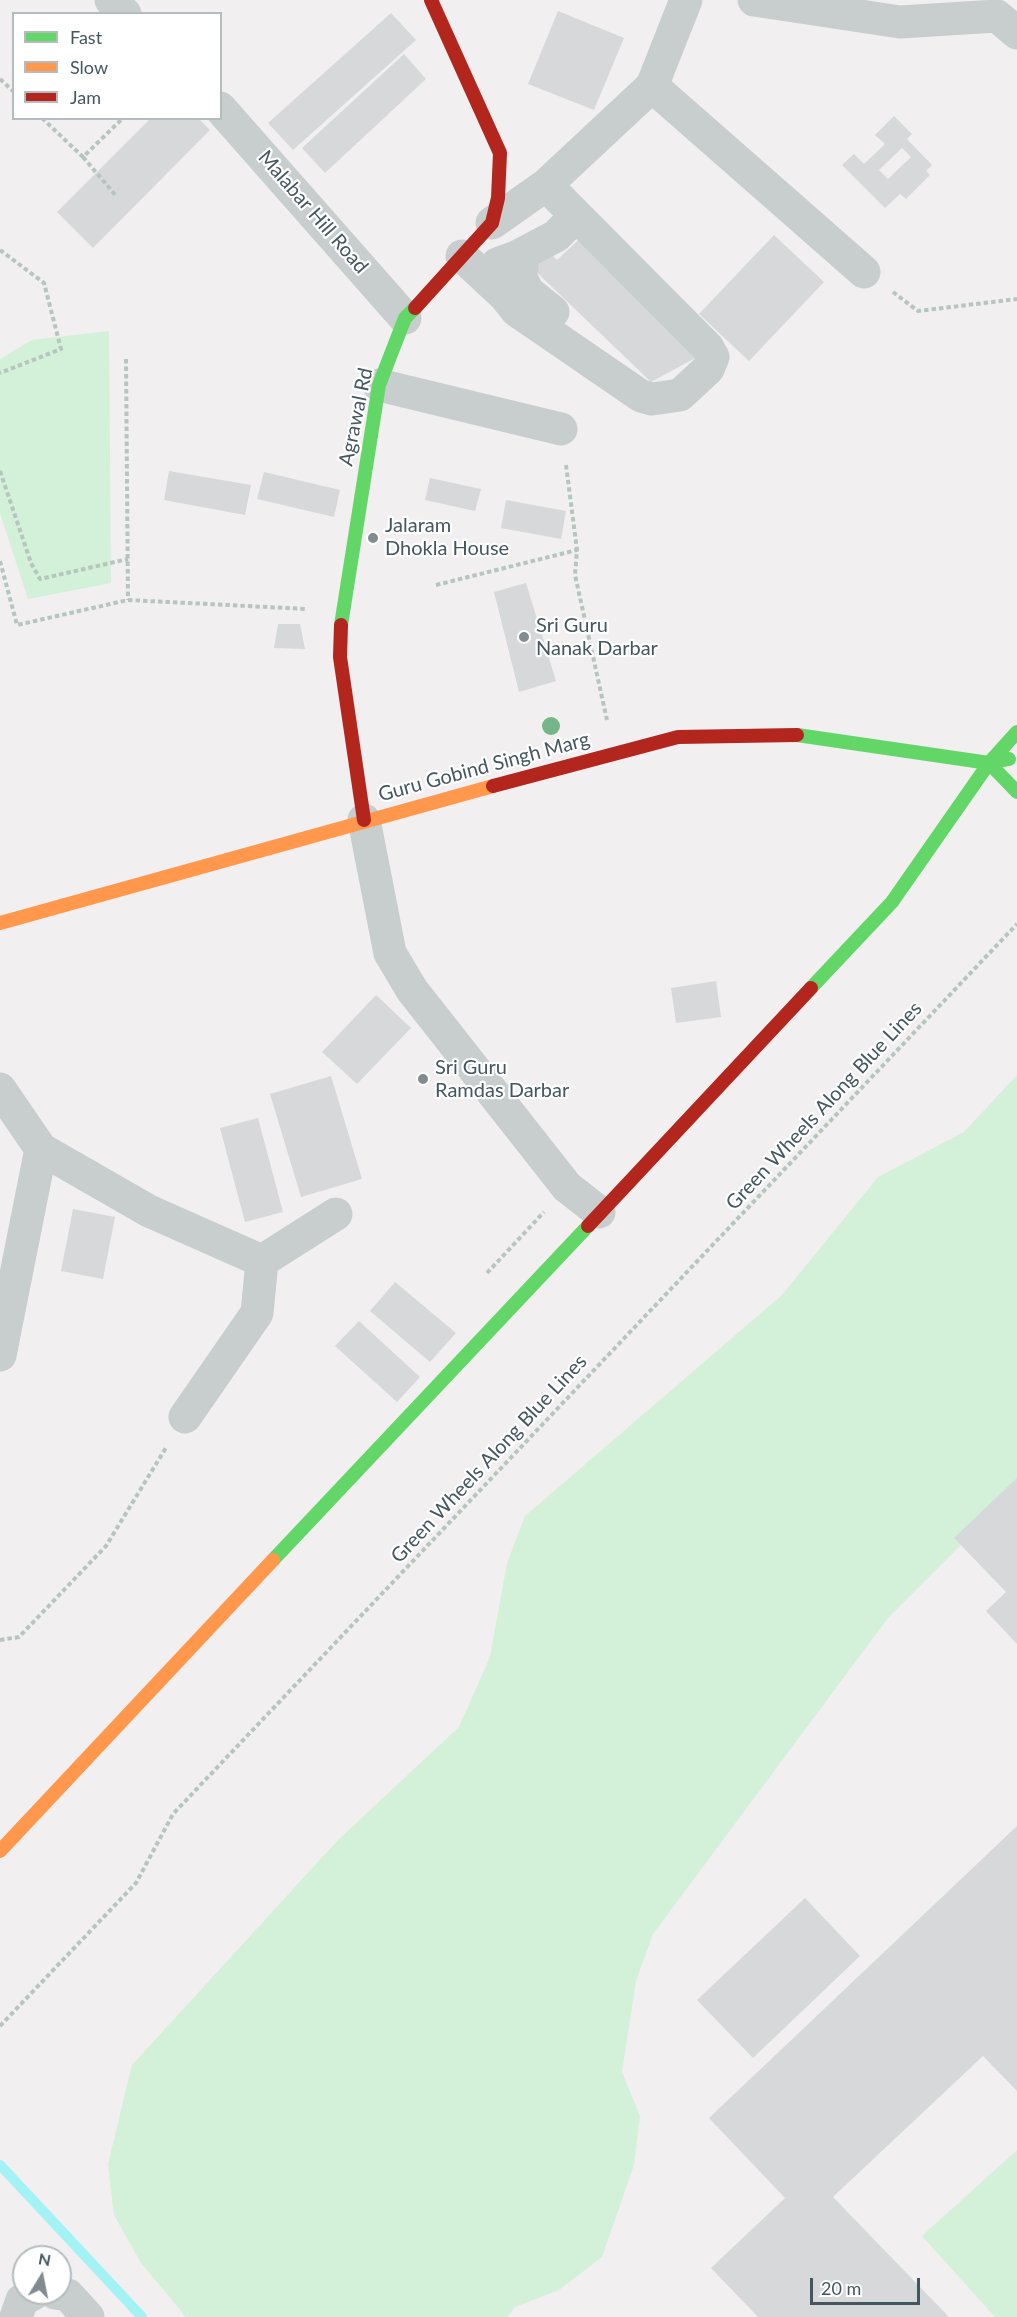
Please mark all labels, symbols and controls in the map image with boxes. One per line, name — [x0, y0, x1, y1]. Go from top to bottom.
legend — [12, 12, 222, 120]
text: Fast — [70, 26, 102, 48]
text: Slow — [70, 56, 108, 78]
text: Jam — [70, 86, 101, 108]
street label: Malabar Hill Road — [253, 146, 373, 278]
street label: Agrawal Rd — [334, 366, 378, 468]
place label: Jalaram Dhokla House — [385, 514, 509, 561]
marker: Jalaram Dhokla House — [366, 531, 380, 545]
place label: Sri Guru Nanak Darbar — [536, 614, 658, 661]
marker: Sri Guru Nanak Darbar — [517, 630, 531, 644]
street label: Guru Gobind Singh Marg — [376, 727, 592, 807]
street label: Green Wheels Along Blue Lines — [721, 997, 927, 1215]
place label: Sri Guru Ramdas Darbar — [435, 1056, 569, 1103]
marker: Sri Guru Ramdas Darbar — [416, 1072, 430, 1086]
street label: Green Wheels Along Blue Lines — [386, 1350, 592, 1568]
north arrow — [12, 2245, 72, 2305]
text: N — [37, 2248, 53, 2269]
scale bar — [813, 2266, 922, 2304]
text: 20 m — [821, 2277, 861, 2299]

